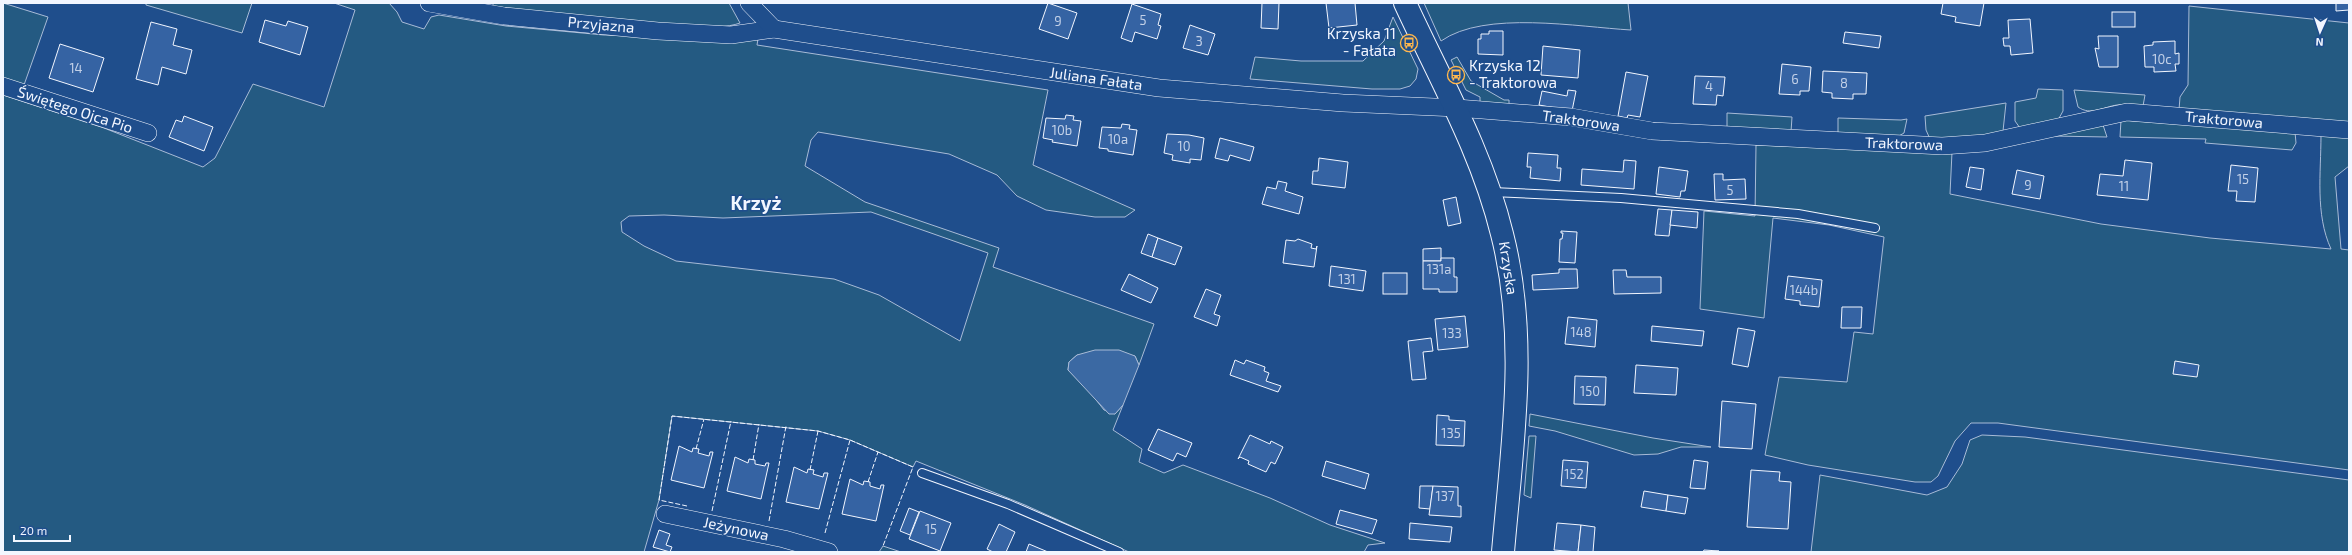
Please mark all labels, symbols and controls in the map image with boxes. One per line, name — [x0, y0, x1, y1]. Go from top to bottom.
street label: Przyjazna — [567, 12, 635, 37]
house number: 5 — [1140, 12, 1147, 28]
north arrow — [2300, 12, 2340, 52]
house number: 9 — [1054, 13, 1062, 29]
place label: Krzyska 11 - Fałata — [1327, 24, 1396, 59]
house number: 3 — [1195, 33, 1203, 49]
bus stop icon: Krzyska 11 - Fałata — [1399, 33, 1419, 53]
text: N — [2315, 36, 2324, 49]
house number: 10c — [2152, 51, 2172, 67]
place label: Krzyska 12 - Traktorowa — [1469, 56, 1557, 91]
house number: 14 — [69, 60, 83, 76]
street label: Juliana Fałata — [1049, 63, 1144, 93]
bus stop icon: Krzyska 12 - Traktorowa — [1446, 65, 1466, 85]
house number: 6 — [1791, 71, 1799, 87]
house number: 8 — [1840, 75, 1848, 91]
house number: 4 — [1705, 78, 1713, 94]
street label: Świętego Ojca Pio — [15, 82, 135, 137]
street label: Traktorowa — [1541, 106, 1621, 134]
street label: Traktorowa — [2184, 107, 2264, 131]
house number: 10b — [1052, 122, 1072, 138]
house number: 10a — [1108, 131, 1128, 147]
street label: Traktorowa — [1865, 133, 1943, 153]
house number: 10 — [1177, 138, 1191, 154]
house number: 15 — [2237, 171, 2249, 187]
house number: 9 — [2024, 177, 2032, 193]
house number: 11 — [2119, 178, 2129, 194]
house number: 5 — [1727, 182, 1734, 198]
district label: Krzyż — [731, 191, 781, 215]
street label: Krzyska — [1496, 240, 1522, 296]
house number: 131a — [1427, 261, 1451, 277]
house number: 131 — [1338, 271, 1356, 287]
house number: 144b — [1790, 282, 1818, 298]
house number: 148 — [1570, 324, 1592, 340]
house number: 133 — [1442, 325, 1462, 341]
house number: 150 — [1580, 383, 1600, 399]
house number: 135 — [1441, 425, 1461, 441]
house number: 152 — [1564, 466, 1584, 482]
house number: 137 — [1435, 488, 1455, 504]
street label: Jeżynowa — [702, 512, 771, 544]
scale bar — [14, 517, 70, 543]
house number: 15 — [925, 521, 937, 537]
text: 20 m — [20, 523, 47, 537]

